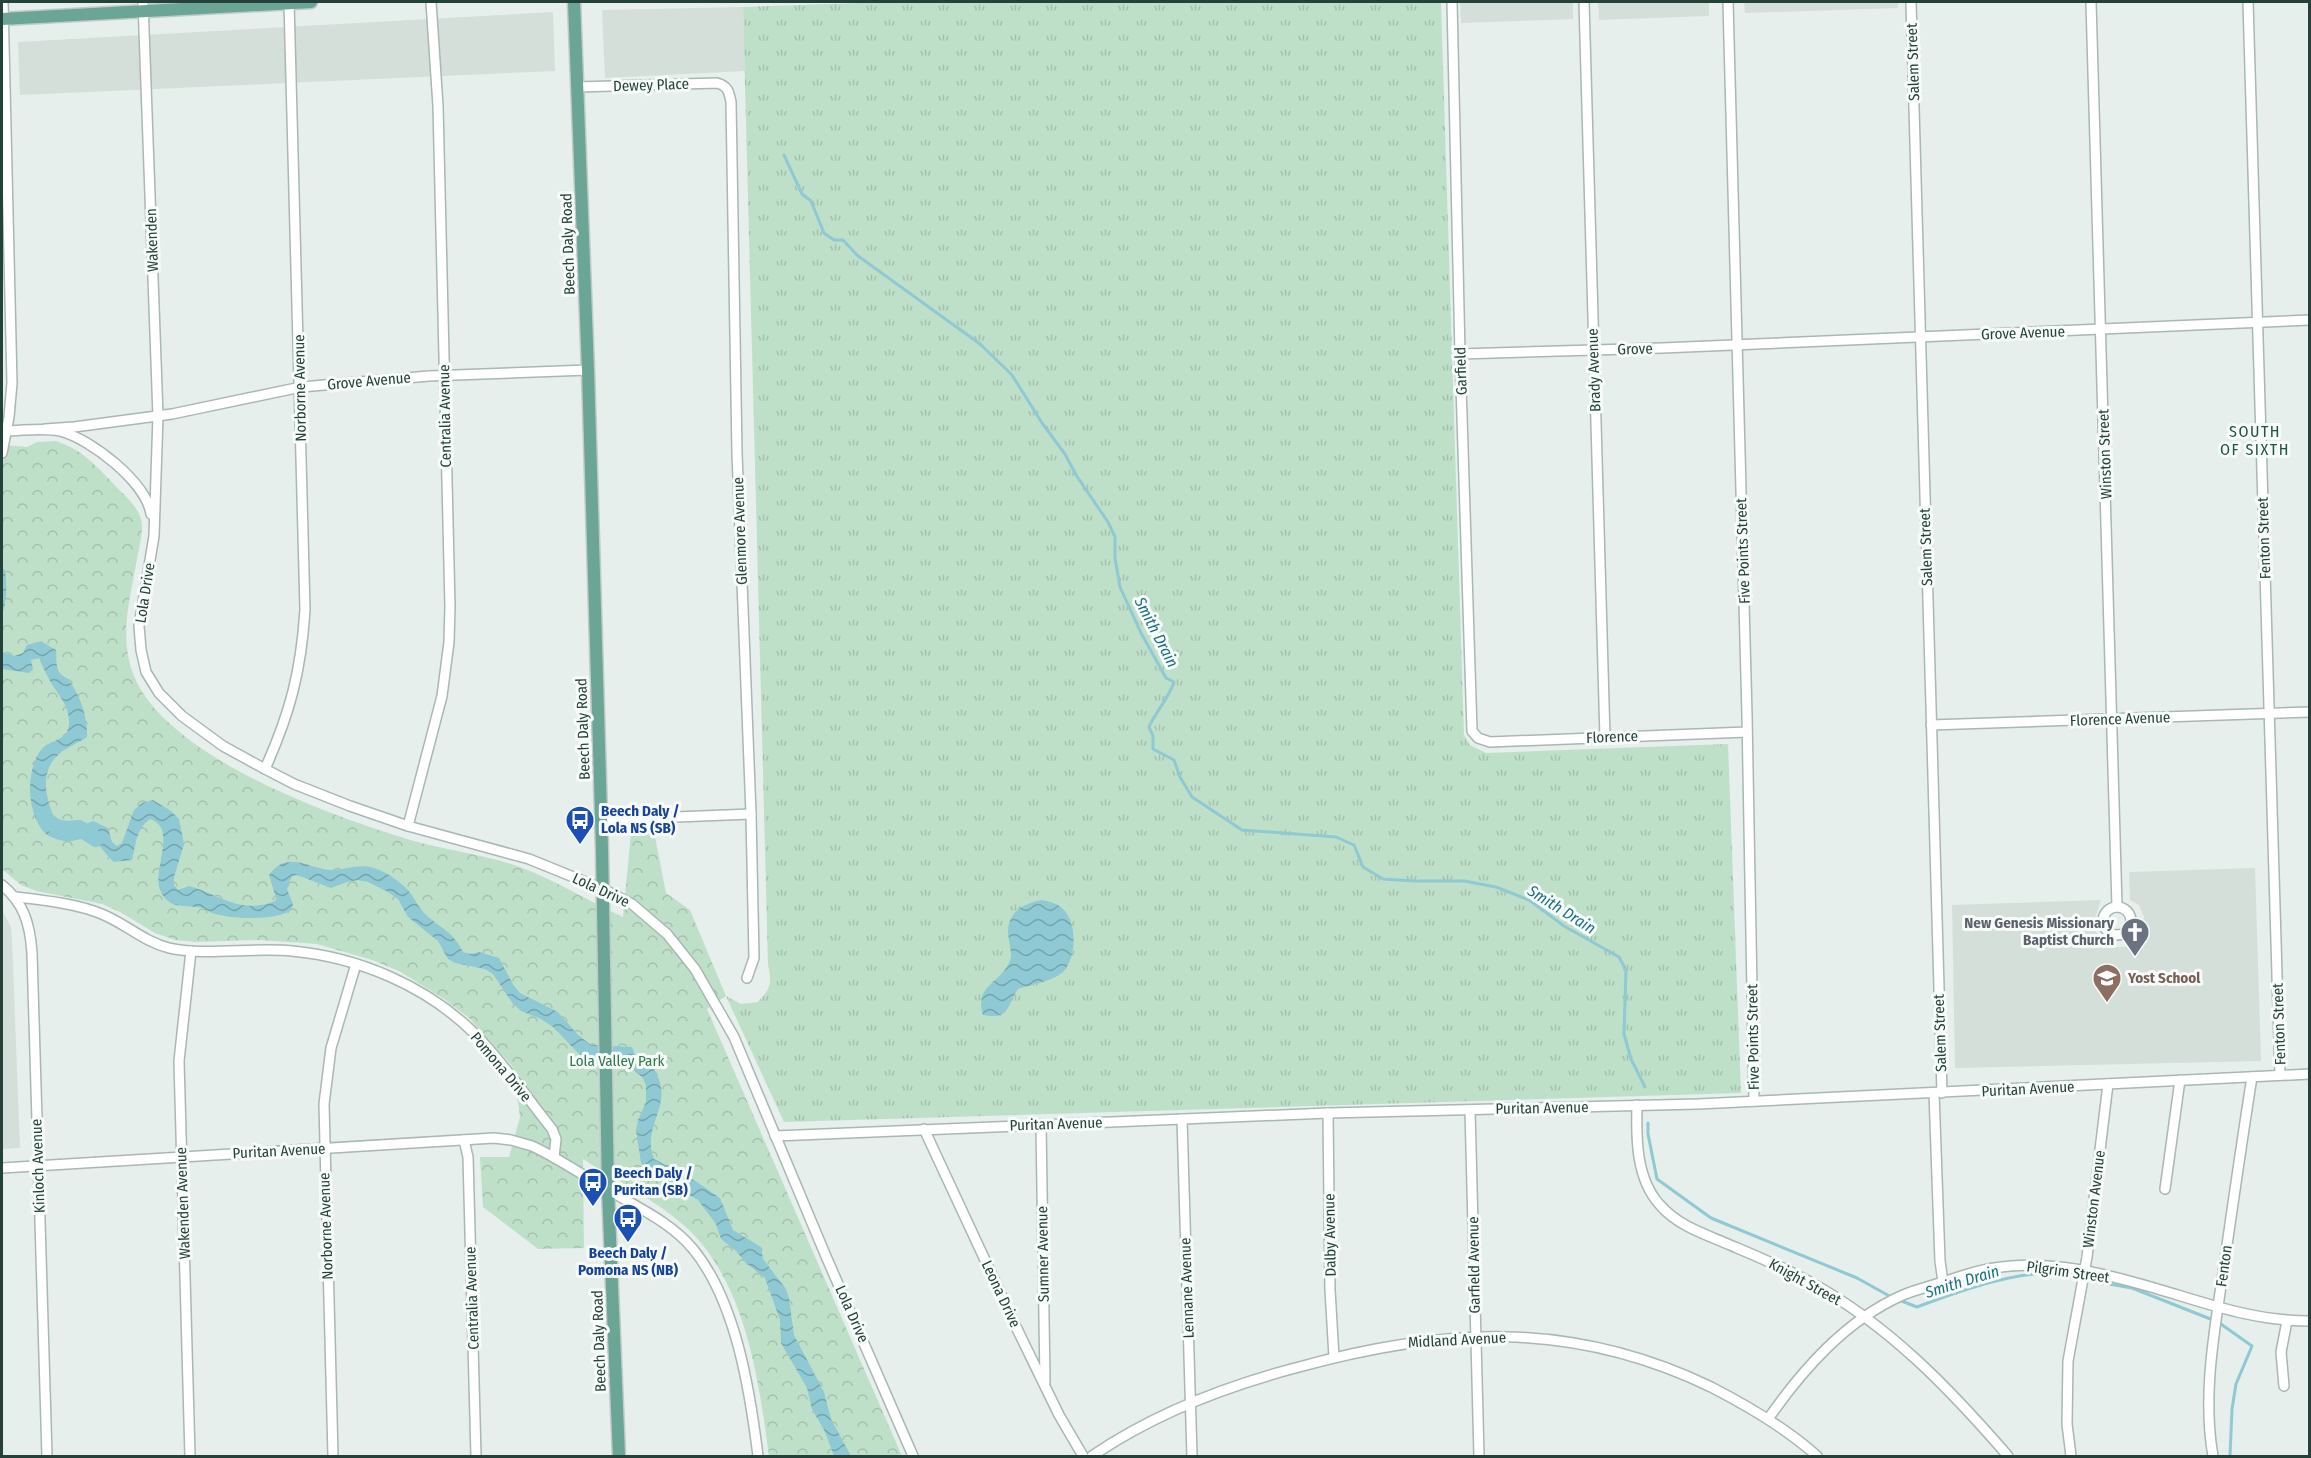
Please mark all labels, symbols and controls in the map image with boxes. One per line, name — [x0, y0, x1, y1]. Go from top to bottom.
street label: Salem Street — [1903, 23, 1923, 101]
street label: Dewey Place — [613, 75, 689, 95]
street label: Beech Daly Road — [557, 193, 579, 295]
street label: Wakenden — [142, 208, 162, 272]
street label: Grove Avenue — [1981, 323, 2065, 343]
street label: Brady Avenue — [1584, 328, 1604, 412]
street label: Norborne Avenue — [290, 334, 310, 442]
street label: Grove — [1617, 339, 1653, 359]
street label: Garfield — [1451, 347, 1471, 395]
street label: Centralia Avenue — [435, 364, 455, 468]
street label: Grove Avenue — [326, 368, 412, 394]
street label: Winston Street — [2094, 409, 2116, 499]
district label: SOUTH OF SIXTH — [2220, 422, 2290, 459]
street label: Glenmore Avenue — [729, 477, 751, 585]
street label: Fenton Street — [2254, 496, 2274, 579]
street label: Five Points Street — [1732, 498, 1754, 604]
street label: Salem Street — [1916, 508, 1936, 586]
street label: Lola Drive — [131, 562, 159, 624]
water label: Smith Drain — [1130, 593, 1182, 671]
street label: Beech Daly Road — [572, 678, 594, 780]
street label: Florence Avenue — [2069, 708, 2171, 730]
street label: Florence — [1586, 727, 1638, 747]
place label: Beech Daly / Lola NS (SB) — [601, 802, 679, 837]
bus stop icon: Beech Daly / Lola NS (SB) — [564, 804, 596, 846]
street label: Lola Drive — [570, 869, 632, 911]
water label: Smith Drain — [1523, 881, 1599, 938]
place label: New Genesis Missionary Baptist Church — [1964, 914, 2115, 949]
church icon: New Genesis Missionary Baptist Church — [2119, 916, 2151, 958]
school or university icon: Yost School — [2091, 962, 2123, 1004]
place label: Yost School — [2127, 969, 2201, 987]
street label: Fenton Street — [2269, 982, 2289, 1065]
street label: Five Points Street — [1743, 984, 1763, 1090]
street label: Salem Street — [1930, 994, 1950, 1072]
street label: Pomona Drive — [467, 1029, 535, 1105]
park label: Lola Valley Park — [569, 1052, 665, 1070]
street label: Puritan Avenue — [1981, 1078, 2075, 1100]
street label: Puritan Avenue — [1495, 1098, 1589, 1118]
street label: Puritan Avenue — [1009, 1113, 1103, 1135]
street label: Kinloch Avenue — [27, 1119, 49, 1213]
street label: Puritan Avenue — [232, 1140, 326, 1162]
street label: Wakenden Avenue — [172, 1147, 194, 1259]
street label: Winston Avenue — [2079, 1149, 2109, 1249]
place label: Beech Daly / Puritan (SB) — [614, 1164, 692, 1199]
bus stop icon: Beech Daly / Puritan (SB) — [577, 1166, 609, 1208]
street label: Norborne Avenue — [315, 1172, 337, 1280]
street label: Dalby Avenue — [1320, 1193, 1340, 1277]
bus stop icon: Beech Daly / Pomona NS (NB) — [612, 1202, 644, 1244]
street label: Sumner Avenue — [1033, 1206, 1053, 1302]
street label: Garfield Avenue — [1464, 1216, 1484, 1314]
street label: Lennane Avenue — [1176, 1237, 1198, 1339]
place label: Beech Daly / Pomona NS (NB) — [578, 1244, 678, 1279]
street label: Fenton — [2212, 1244, 2236, 1288]
street label: Centralia Avenue — [461, 1246, 483, 1350]
street label: Knight Street — [1766, 1255, 1844, 1309]
street label: Leona Drive — [978, 1257, 1024, 1331]
street label: Pilgrim Street — [2025, 1257, 2111, 1287]
water label: Smith Drain — [1922, 1261, 2001, 1302]
street label: Lola Drive — [831, 1283, 873, 1345]
street label: Beech Daly Road — [588, 1290, 610, 1392]
street label: Midland Avenue — [1407, 1328, 1507, 1352]

